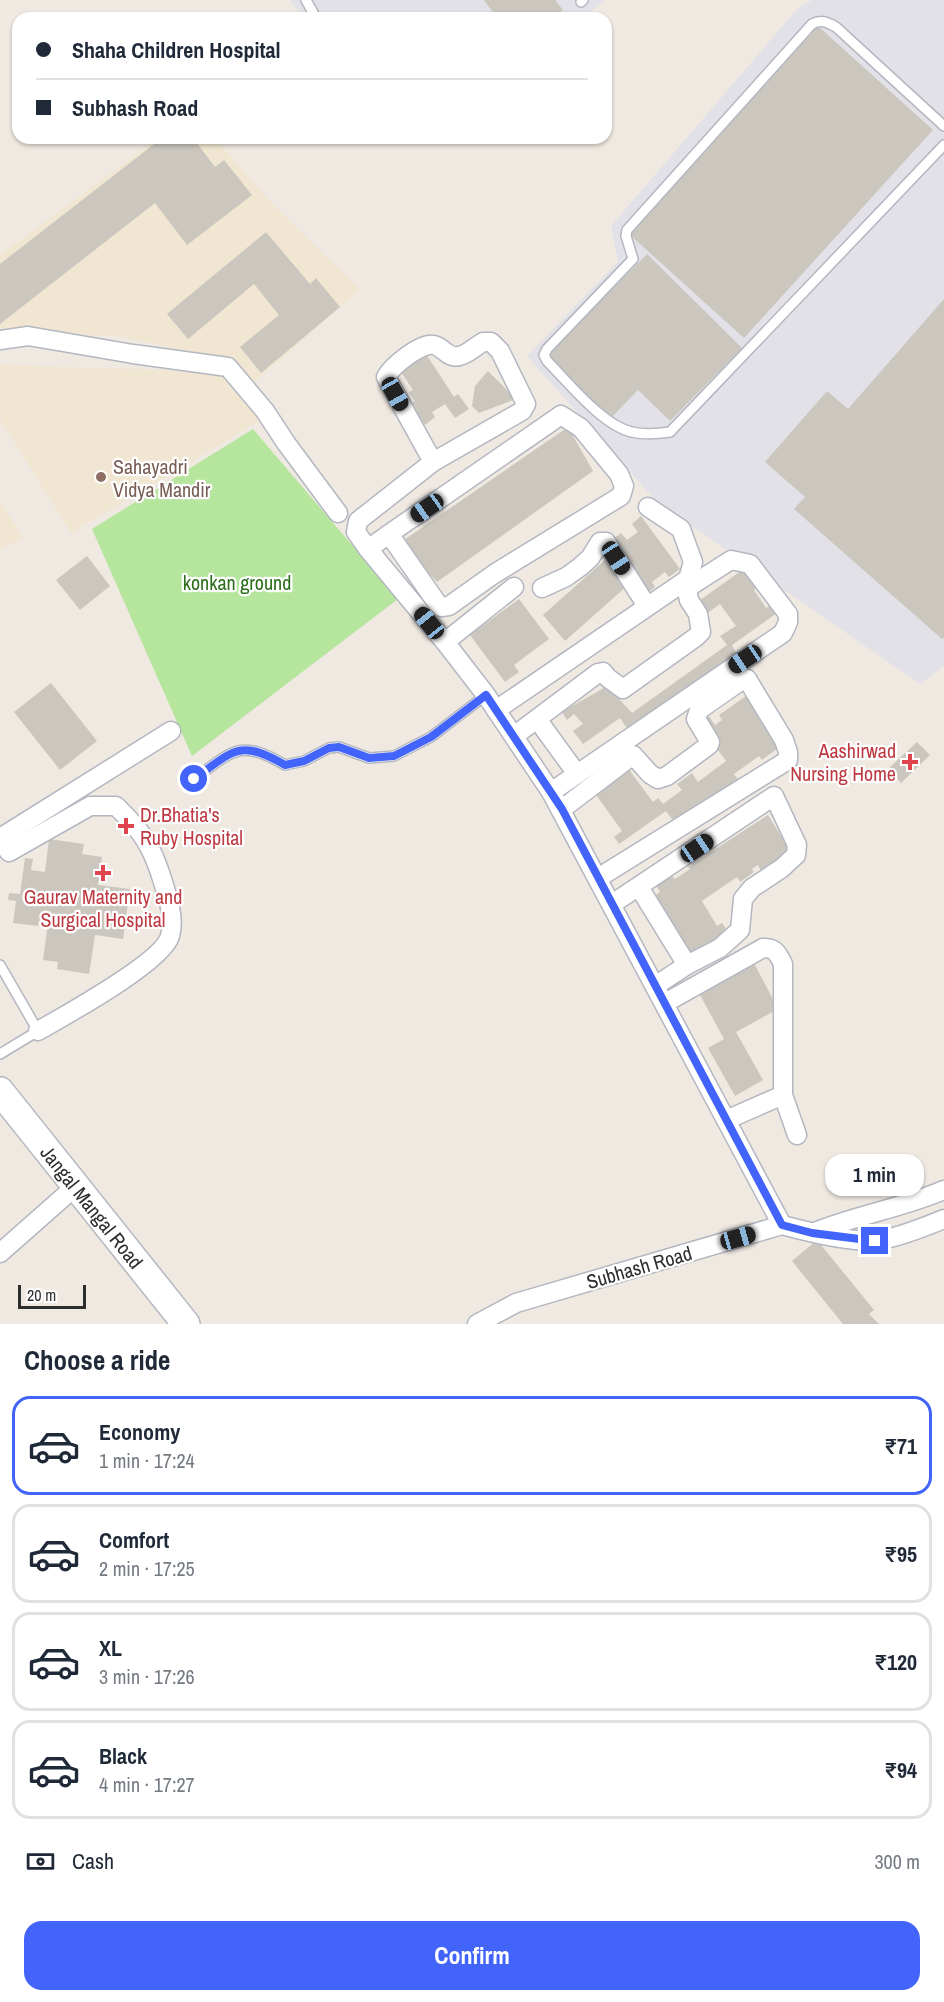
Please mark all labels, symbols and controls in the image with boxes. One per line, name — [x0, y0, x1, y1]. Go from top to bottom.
text: Shaha Children Hospital — [72, 35, 281, 65]
text: Subhash Road — [72, 93, 198, 123]
car — [378, 374, 412, 414]
place label: Sahayadri Vidya Mandir — [113, 453, 211, 503]
marker: Sahayadri Vidya Mandir — [94, 470, 108, 484]
car — [407, 490, 447, 526]
car — [599, 538, 633, 578]
park label: konkan ground — [183, 569, 291, 596]
car — [411, 603, 447, 643]
car — [725, 641, 765, 677]
place label: Aashirwad Nursing Home — [790, 737, 896, 787]
marker: Aashirwad Nursing Home — [901, 753, 919, 771]
route start — [180, 765, 207, 792]
place label: Dr.Bhatia's Ruby Hospital — [140, 801, 243, 851]
marker: Dr.Bhatia's Ruby Hospital — [117, 817, 135, 835]
car — [677, 830, 717, 866]
marker: Gaurav Maternity and Surgical Hospital — [94, 864, 112, 882]
place label: Gaurav Maternity and Surgical Hospital — [24, 883, 182, 933]
street label: Jangal Mangal Road — [35, 1139, 150, 1274]
callout: 1 min — [826, 1154, 924, 1196]
text: 1 min — [853, 1161, 896, 1188]
car — [718, 1224, 758, 1252]
route end — [861, 1227, 888, 1254]
street label: Subhash Road — [583, 1239, 695, 1295]
scale bar — [18, 1282, 86, 1310]
text: 20 m — [27, 1284, 56, 1306]
text: Choose a ride — [24, 1342, 170, 1378]
text: Economy — [99, 1417, 180, 1447]
icon: car — [27, 1419, 81, 1473]
text: ₹71 — [884, 1431, 917, 1461]
text: 1 min · 17:24 — [99, 1447, 195, 1474]
text: Comfort — [99, 1525, 169, 1555]
icon: car — [27, 1527, 81, 1581]
text: ₹95 — [884, 1539, 917, 1569]
text: 2 min · 17:25 — [99, 1555, 195, 1582]
text: XL — [99, 1633, 122, 1663]
icon: car — [27, 1635, 81, 1689]
text: ₹120 — [874, 1647, 917, 1677]
text: 3 min · 17:26 — [99, 1663, 195, 1690]
text: Black — [99, 1741, 147, 1771]
icon: car — [27, 1743, 81, 1797]
text: ₹94 — [884, 1755, 917, 1785]
text: 4 min · 17:27 — [99, 1771, 195, 1798]
icon: cash — [24, 1845, 57, 1878]
text: Cash — [72, 1846, 114, 1876]
text: 300 m — [874, 1848, 920, 1875]
button: Confirm — [24, 1921, 920, 1990]

